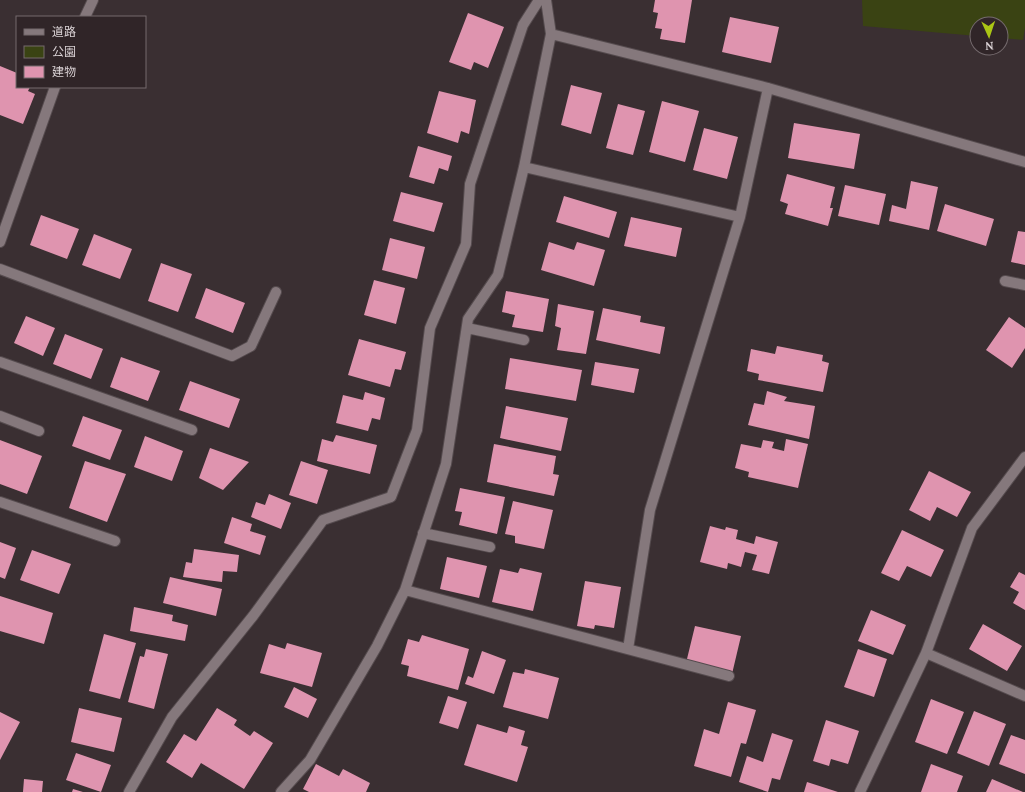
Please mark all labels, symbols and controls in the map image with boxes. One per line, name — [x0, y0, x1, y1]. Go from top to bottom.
legend — [16, 16, 146, 88]
north arrow — [969, 16, 1009, 56]
text: 道路 — [52, 24, 76, 39]
text: N — [984, 39, 994, 53]
text: 公園 — [52, 44, 76, 59]
text: 建物 — [52, 64, 76, 79]

